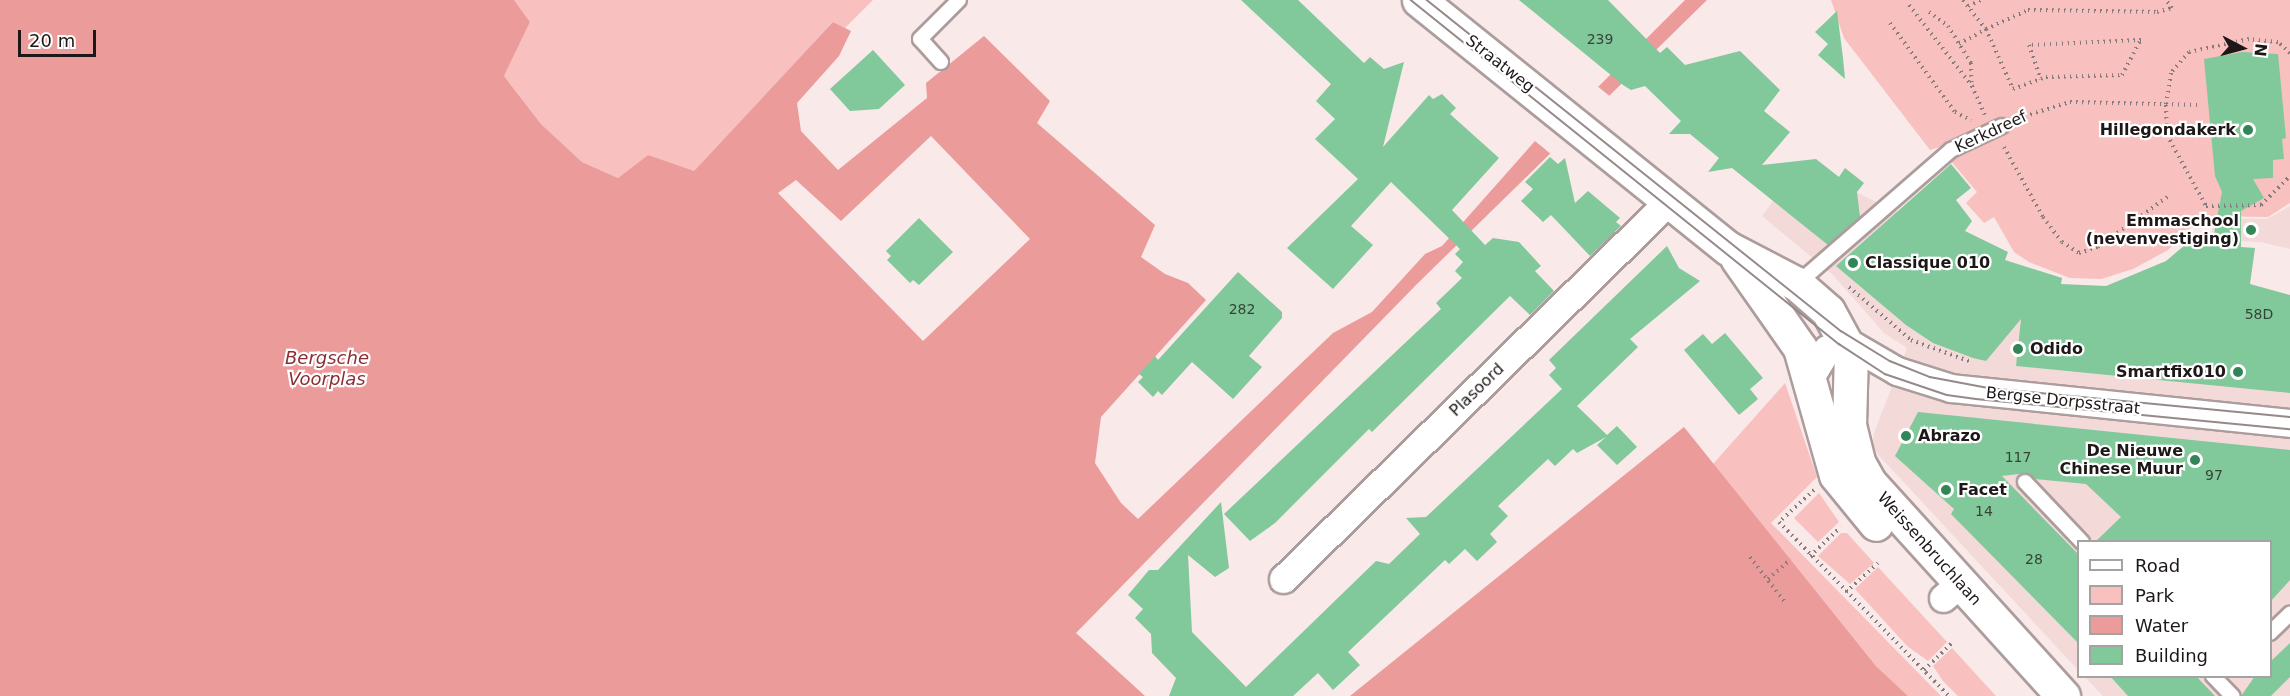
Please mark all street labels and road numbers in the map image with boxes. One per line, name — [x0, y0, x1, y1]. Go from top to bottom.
street label: Straatweg — [1462, 31, 1538, 97]
street label: Kerkdreef — [1952, 107, 2030, 157]
street label: Plasoord — [1446, 359, 1508, 421]
street label: Bergse Dorpsstraat — [1985, 383, 2141, 419]
street label: Weissenbruchlaan — [1873, 488, 1985, 610]

